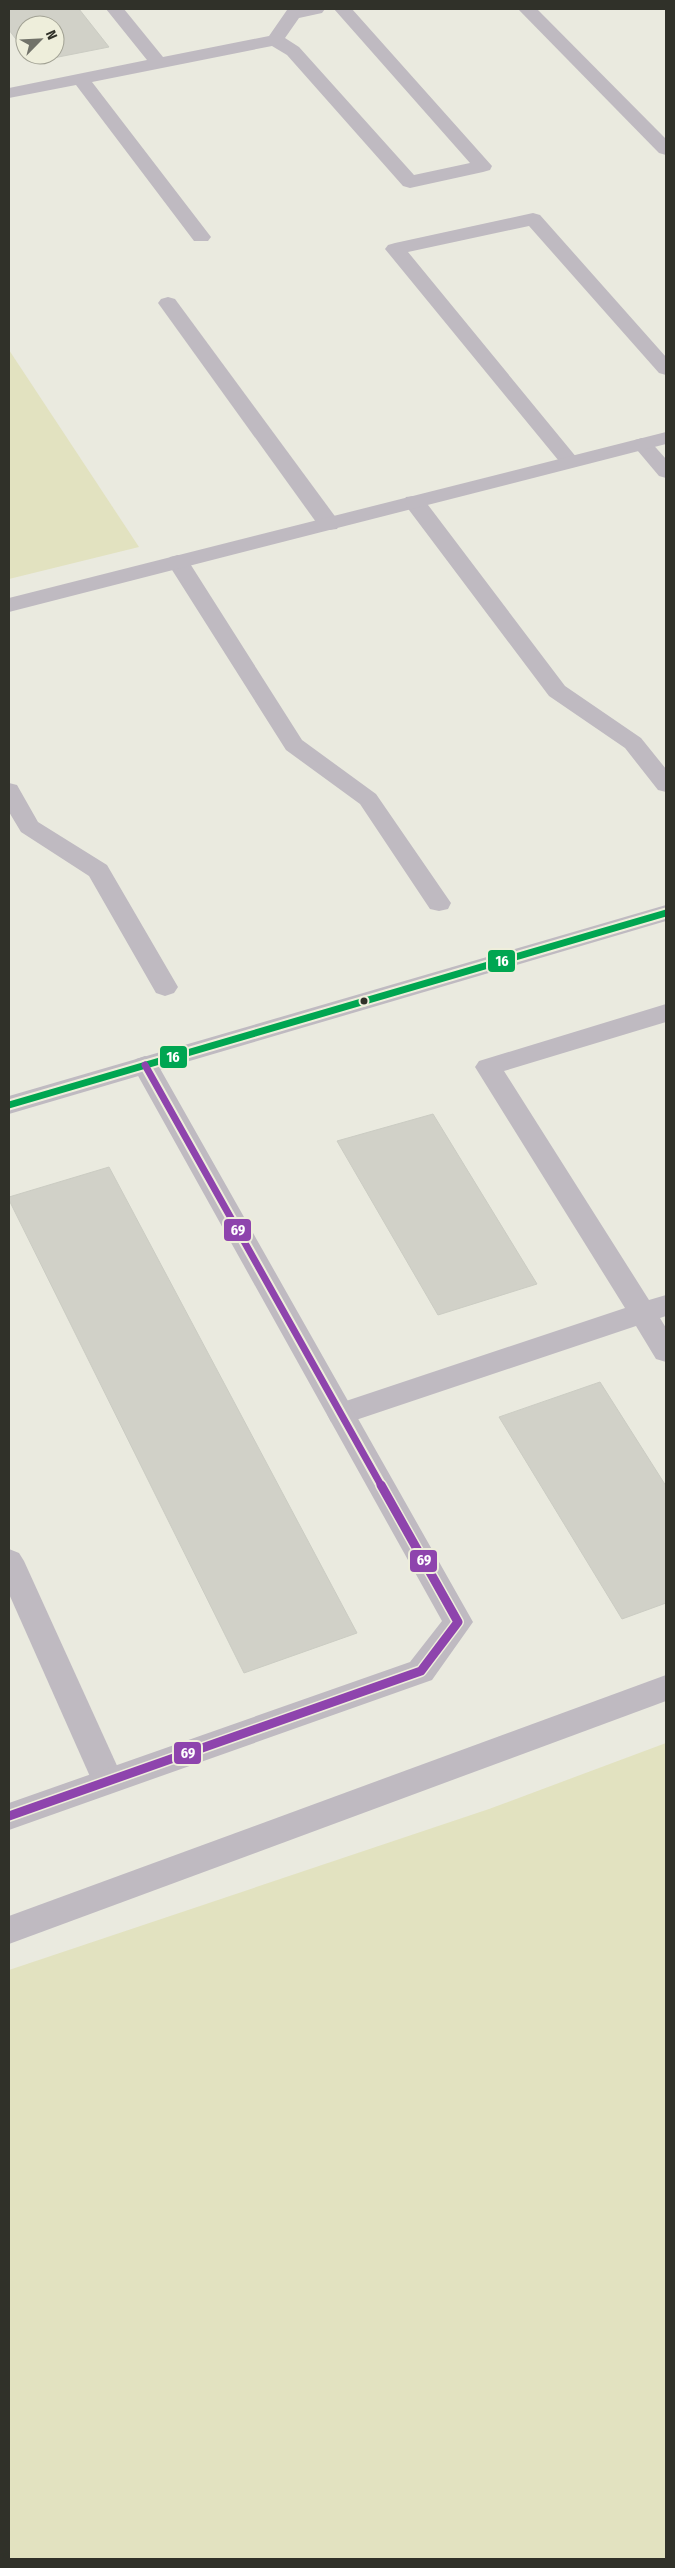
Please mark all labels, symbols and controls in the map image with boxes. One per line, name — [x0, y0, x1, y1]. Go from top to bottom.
north arrow — [15, 15, 65, 65]
text: N — [42, 28, 61, 42]
line badge: 16 — [487, 949, 516, 973]
text: 16 — [495, 953, 509, 970]
unlabelled marker — [359, 996, 369, 1006]
line badge: 16 — [159, 1045, 188, 1069]
text: 16 — [166, 1049, 180, 1066]
line badge: 69 — [223, 1218, 252, 1242]
text: 69 — [231, 1222, 245, 1239]
line badge: 69 — [409, 1549, 438, 1573]
text: 69 — [417, 1552, 431, 1569]
line badge: 69 — [173, 1741, 202, 1765]
text: 69 — [181, 1745, 195, 1762]

